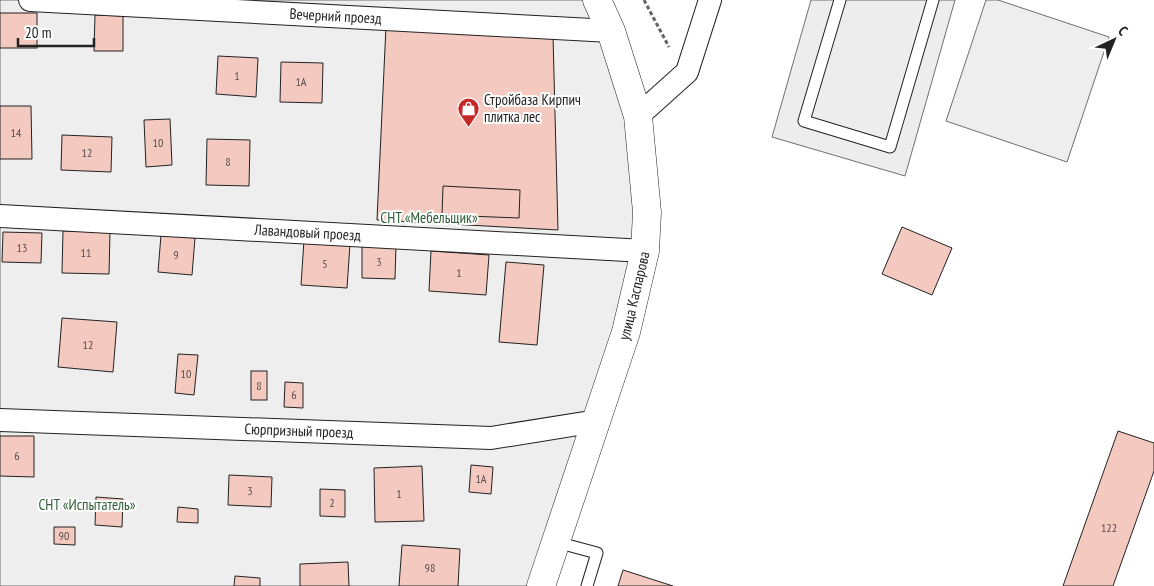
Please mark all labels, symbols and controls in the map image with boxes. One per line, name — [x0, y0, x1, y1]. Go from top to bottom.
street label: Вечерний проезд — [289, 4, 383, 28]
scale bar — [18, 15, 94, 47]
north arrow — [1089, 15, 1139, 65]
text: С — [1114, 22, 1132, 40]
text: 20 m — [25, 23, 51, 42]
house number: 1 — [234, 68, 240, 83]
house number: 1А — [295, 74, 307, 89]
place label: Стройбаза Кирпич плитка лес — [484, 90, 581, 126]
shop icon: Стройбаза Кирпич плитка лес — [456, 97, 480, 128]
house number: 14 — [11, 125, 22, 140]
house number: 10 — [153, 135, 163, 150]
house number: 12 — [82, 145, 92, 160]
house number: 8 — [225, 154, 231, 169]
park label: СНТ «Мебельщик» — [380, 208, 478, 227]
street label: Лавандовый проезд — [253, 220, 362, 245]
house number: 13 — [17, 240, 27, 255]
house number: 11 — [81, 245, 91, 260]
house number: 9 — [173, 247, 179, 262]
street label: улица Каспарова — [614, 250, 654, 342]
house number: 3 — [376, 254, 382, 269]
house number: 5 — [322, 256, 328, 271]
house number: 1 — [456, 265, 462, 280]
house number: 12 — [83, 337, 93, 352]
house number: 10 — [181, 366, 191, 381]
house number: 8 — [256, 378, 262, 393]
house number: 6 — [291, 387, 297, 402]
street label: Сюрпризный проезд — [244, 419, 354, 442]
house number: 6 — [14, 448, 20, 463]
house number: 1А — [475, 471, 487, 486]
house number: 3 — [247, 483, 253, 498]
house number: 1 — [396, 486, 402, 501]
park label: СНТ «Испытатель» — [38, 495, 136, 514]
house number: 2 — [329, 495, 335, 510]
house number: 122 — [1101, 520, 1117, 535]
house number: 90 — [59, 528, 69, 543]
house number: 98 — [425, 560, 435, 575]

